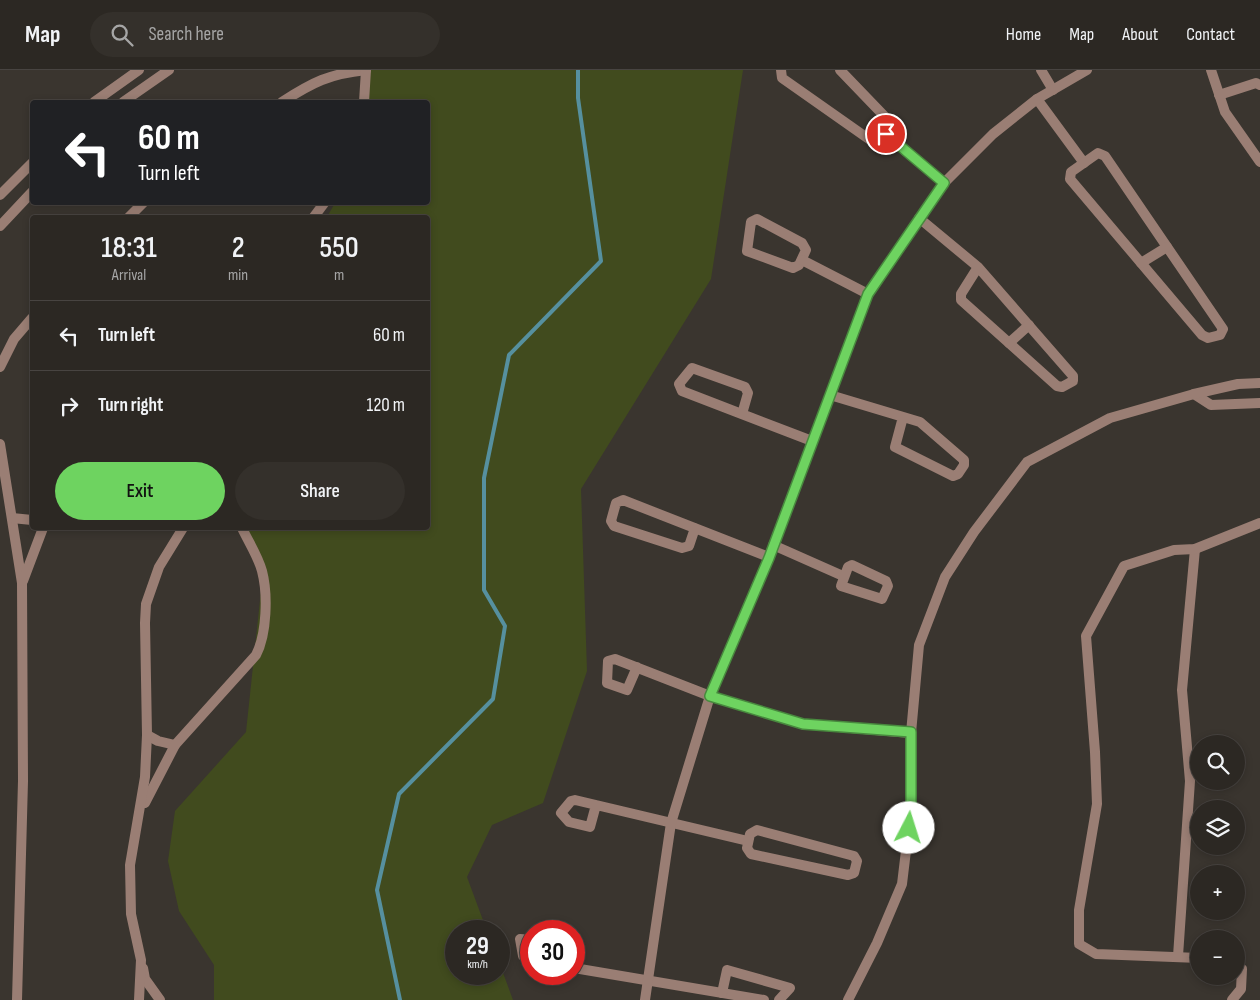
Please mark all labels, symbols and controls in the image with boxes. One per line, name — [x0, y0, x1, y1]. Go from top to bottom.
search box — [90, 12, 440, 57]
text: Map — [25, 20, 60, 49]
icon: search — [108, 21, 136, 49]
text: Search here — [148, 23, 224, 46]
text: Home — [1006, 24, 1041, 45]
text: Map — [1069, 24, 1094, 45]
text: About — [1122, 24, 1158, 45]
text: Contact — [1186, 24, 1235, 45]
pin — [865, 113, 907, 155]
text: 60 m — [138, 117, 200, 160]
icon: left — [55, 120, 120, 185]
icon: arrive — [872, 120, 900, 148]
text: Turn left — [138, 160, 200, 187]
text: 18:31 — [101, 230, 157, 266]
text: 2 — [232, 230, 245, 266]
text: 550 — [319, 230, 359, 266]
text: Arrival — [112, 266, 146, 285]
text: min — [228, 266, 248, 285]
text: m — [334, 266, 344, 285]
icon: left — [55, 322, 83, 350]
text: Turn left — [98, 324, 155, 347]
text: 60 m — [373, 324, 405, 347]
icon: right — [55, 392, 83, 420]
text: Turn right — [98, 394, 163, 417]
text: 120 m — [367, 394, 405, 417]
button: Exit — [55, 462, 225, 520]
button: Share — [235, 462, 405, 520]
map controls — [1190, 735, 1245, 985]
button: search — [1190, 735, 1245, 790]
button: layers — [1190, 800, 1245, 855]
position arrow — [882, 801, 934, 853]
button: + — [1190, 865, 1245, 920]
speed limit sign: 30 — [520, 920, 585, 985]
button: − — [1190, 930, 1245, 985]
text: 29 — [466, 931, 489, 962]
text: km/h — [467, 957, 488, 972]

